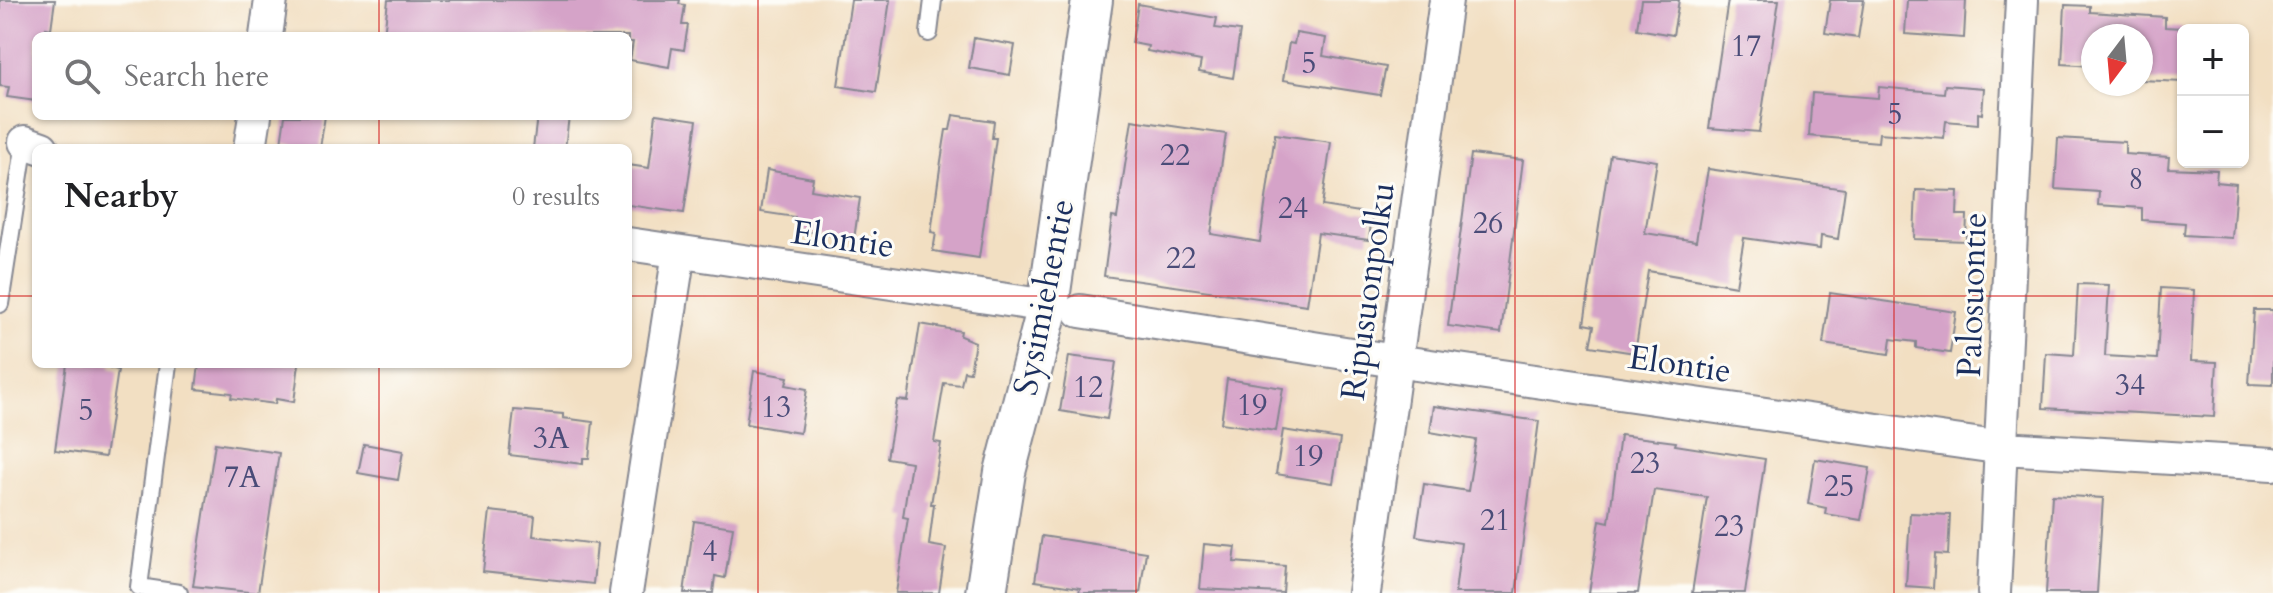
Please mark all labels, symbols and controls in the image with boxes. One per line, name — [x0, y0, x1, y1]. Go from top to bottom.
north arrow — [2081, 24, 2153, 96]
map controls — [2177, 24, 2249, 168]
button: + — [2177, 24, 2249, 96]
house number: 17 — [1731, 26, 1761, 67]
search box — [32, 32, 632, 120]
house number: 5 — [1301, 43, 1317, 84]
icon: search — [60, 54, 104, 98]
text: Search here — [124, 56, 269, 97]
house number: 5 — [1887, 94, 1903, 135]
button: − — [2177, 96, 2249, 168]
house number: 22 — [1160, 135, 1190, 176]
house number: 8 — [2128, 159, 2144, 200]
text: Nearby — [64, 173, 179, 219]
text: 0 results — [512, 179, 600, 214]
street label: Ripusuonpolku — [1330, 179, 1406, 403]
house number: 24 — [1278, 188, 1308, 229]
street label: Sysimiehentie — [1002, 195, 1086, 399]
house number: 26 — [1473, 203, 1503, 244]
street label: Elontie — [789, 209, 897, 269]
street label: Palosuontie — [1946, 212, 1998, 378]
house number: 22 — [1166, 238, 1196, 279]
street label: Elontie — [1626, 334, 1734, 394]
house number: 34 — [2115, 365, 2145, 406]
house number: 12 — [1073, 367, 1103, 408]
house number: 19 — [1237, 385, 1267, 426]
house number: 13 — [761, 387, 791, 428]
house number: 5 — [78, 390, 94, 431]
house number: 3A — [533, 418, 570, 459]
house number: 19 — [1293, 436, 1323, 477]
house number: 23 — [1630, 443, 1660, 484]
house number: 7A — [224, 457, 261, 498]
house number: 25 — [1824, 466, 1854, 507]
house number: 21 — [1480, 500, 1510, 541]
house number: 23 — [1714, 506, 1744, 547]
house number: 4 — [702, 531, 718, 572]

